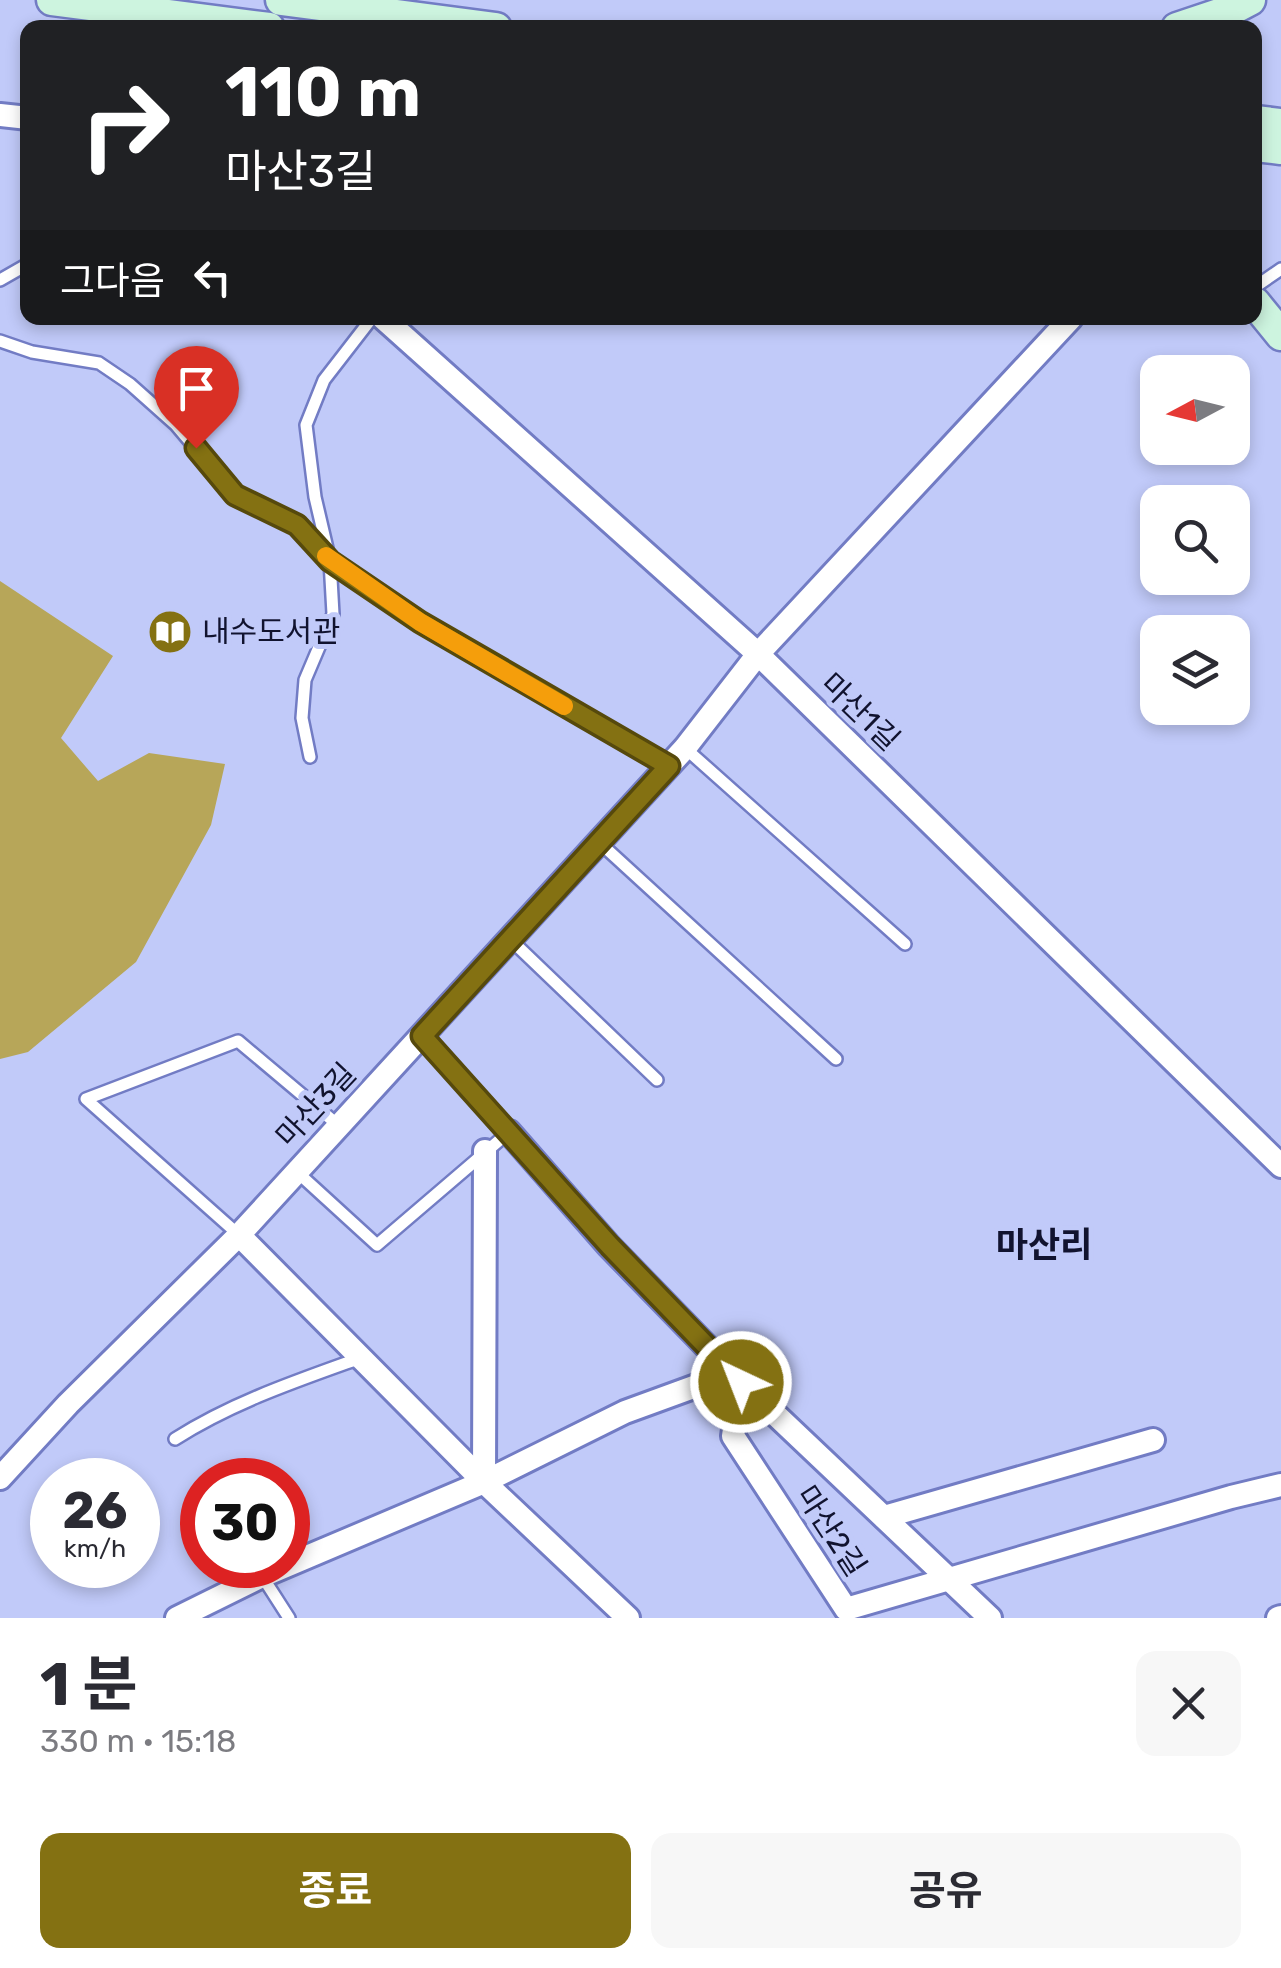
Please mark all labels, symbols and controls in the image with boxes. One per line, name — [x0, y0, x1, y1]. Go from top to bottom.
text: 110 m — [225, 51, 421, 134]
icon: right — [60, 60, 190, 190]
text: 마산3길 — [225, 145, 376, 198]
icon: left — [185, 250, 240, 305]
text: 그다음 — [60, 258, 165, 304]
pin — [154, 346, 239, 449]
north arrow — [1140, 355, 1250, 465]
map controls — [1140, 355, 1250, 725]
icon: arrive — [169, 361, 224, 416]
button: search — [1140, 485, 1250, 595]
library icon: 내수도서관 — [147, 609, 193, 655]
place label: 내수도서관 — [202, 614, 340, 650]
button: layers — [1140, 615, 1250, 725]
street label: 마산1길 — [813, 666, 907, 758]
street label: 마산3길 — [268, 1056, 364, 1154]
district label: 마산리 — [996, 1224, 1092, 1266]
position arrow — [689, 1330, 793, 1434]
speed limit sign: 30 — [180, 1458, 310, 1588]
street label: 마산2길 — [789, 1479, 873, 1583]
text: 26 — [62, 1481, 128, 1541]
text: km/h — [64, 1534, 126, 1563]
text: 1 분 — [40, 1649, 138, 1720]
button: close — [1136, 1651, 1241, 1756]
text: 330 m · 15:18 — [40, 1722, 236, 1760]
button: 종료 — [40, 1833, 631, 1948]
button: 공유 — [651, 1833, 1241, 1948]

